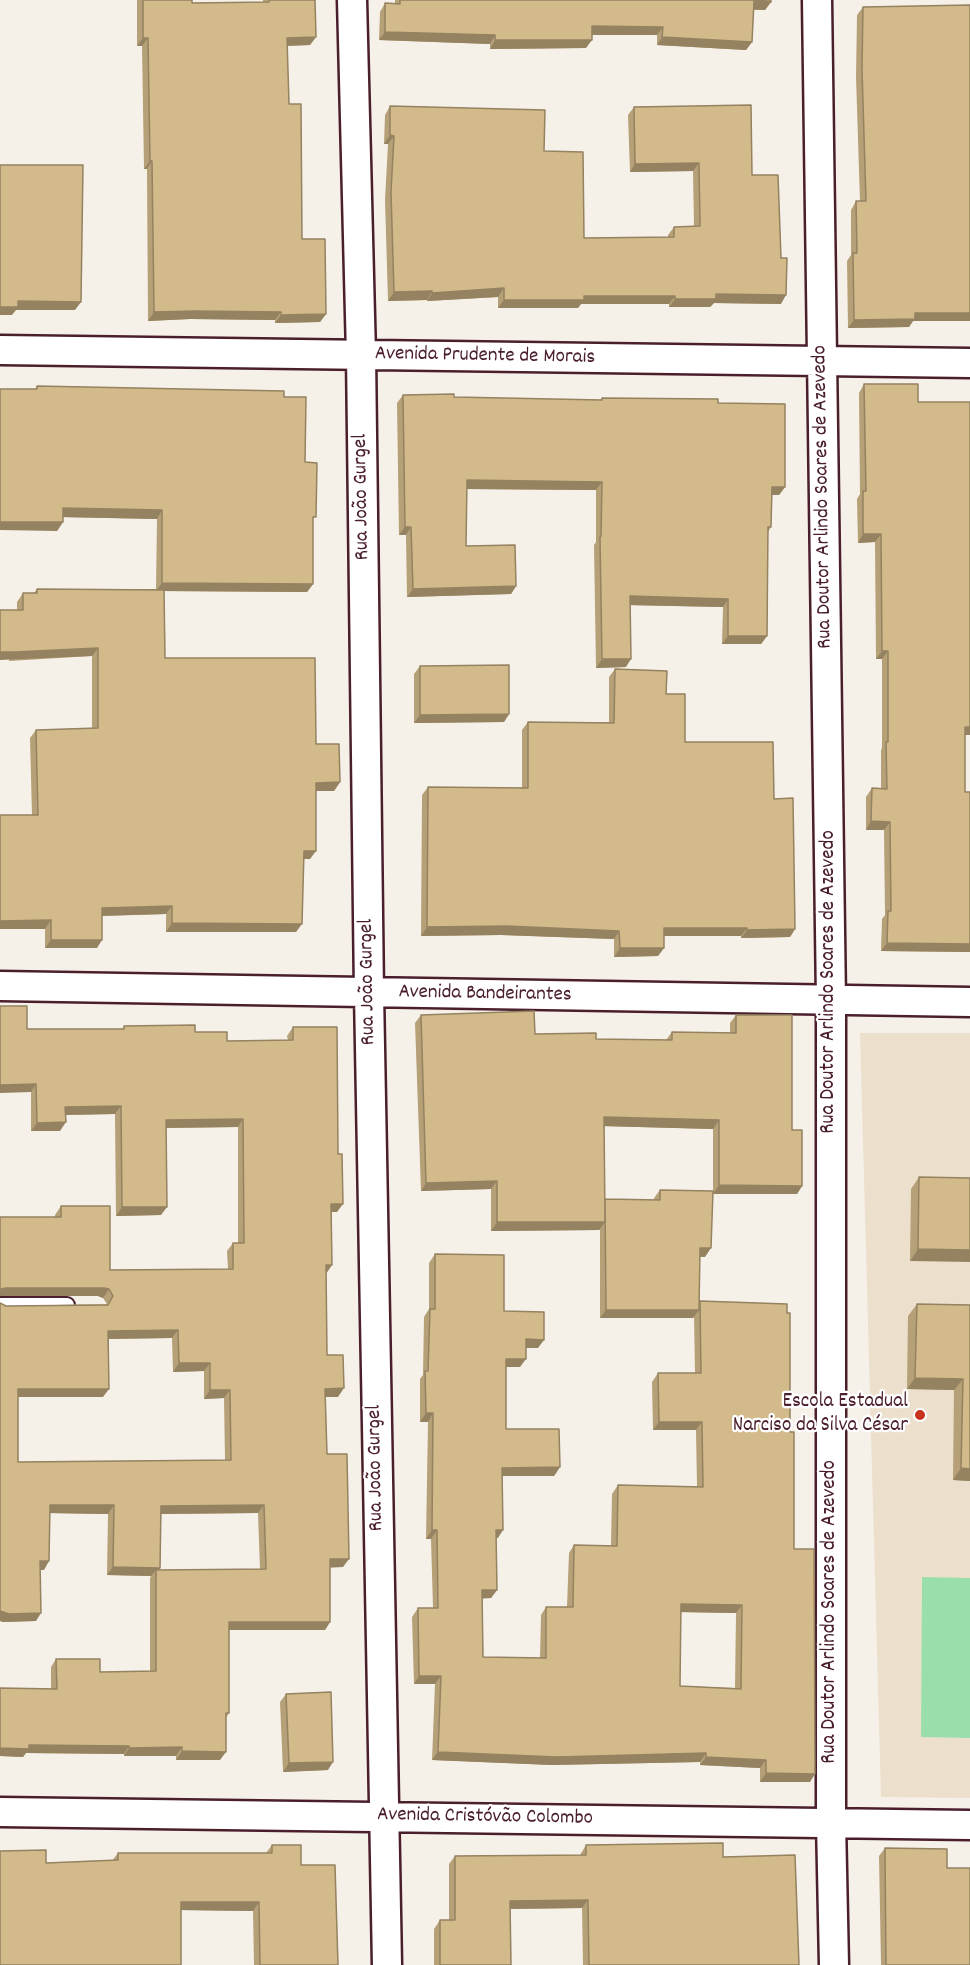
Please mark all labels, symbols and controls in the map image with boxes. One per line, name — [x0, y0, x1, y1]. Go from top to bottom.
street label: Avenida Prudente de Morais — [375, 342, 595, 372]
street label: Rua Doutor Arlindo Soares de Azevedo — [809, 345, 839, 649]
street label: Rua João Gurgel — [349, 434, 377, 560]
street label: Rua Doutor Arlindo Soares de Azevedo — [817, 830, 843, 1134]
street label: Rua João Gurgel — [355, 919, 383, 1045]
street label: Avenida Bandeirantes — [398, 981, 572, 1009]
place label: Escola Estadual Narciso da Silva César — [733, 1390, 908, 1440]
street label: Rua João Gurgel — [363, 1405, 391, 1531]
marker: Escola Estadual Narciso da Silva César — [913, 1408, 927, 1422]
street label: Rua Doutor Arlindo Soares de Azevedo — [818, 1460, 844, 1764]
street label: Avenida Cristóvão Colombo — [377, 1804, 593, 1832]

